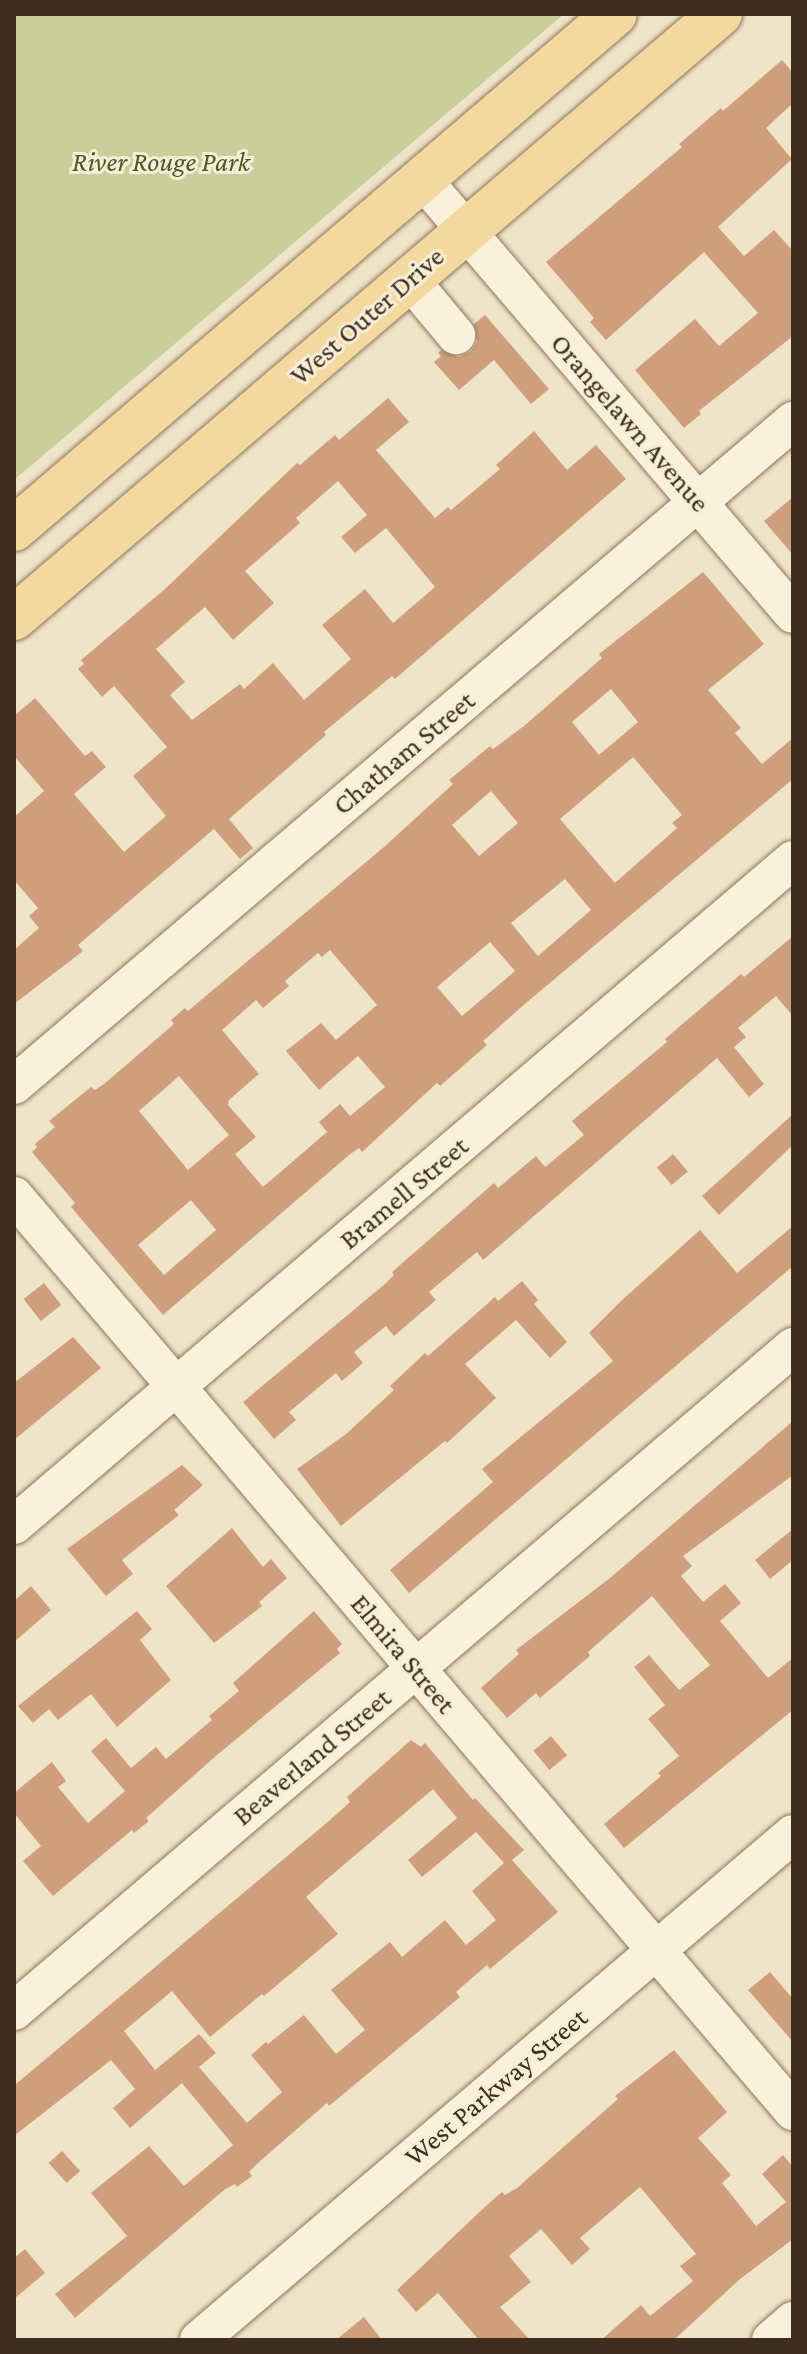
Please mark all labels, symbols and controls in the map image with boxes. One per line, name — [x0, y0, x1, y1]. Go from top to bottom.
park label: River Rouge Park — [72, 145, 250, 179]
street label: West Outer Drive — [283, 240, 451, 392]
street label: Orangelawn Avenue — [543, 327, 717, 519]
street label: Chatham Street — [326, 684, 482, 822]
street label: Bramell Street — [333, 1129, 475, 1257]
street label: Elmira Street — [343, 1587, 463, 1721]
street label: Beaverland Street — [226, 1681, 398, 1833]
street label: West Parkway Street — [398, 2001, 594, 2173]

